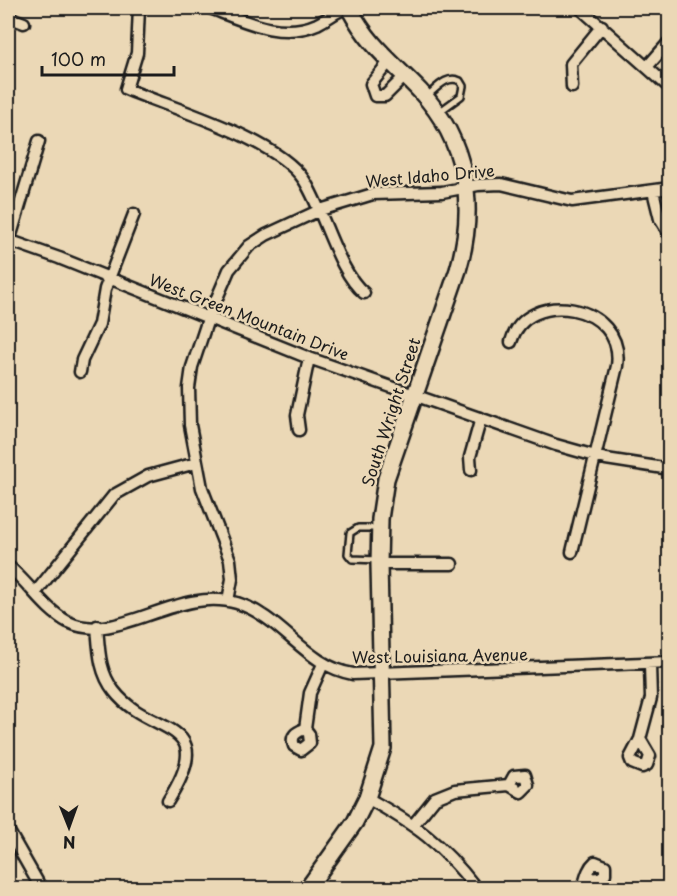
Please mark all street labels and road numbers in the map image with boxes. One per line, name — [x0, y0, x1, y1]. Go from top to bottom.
street label: West Idaho Drive — [364, 157, 496, 193]
street label: West Green Mountain Drive — [146, 267, 353, 365]
street label: South Wright Street — [355, 334, 426, 489]
street label: West Louisiana Avenue — [352, 641, 528, 669]

